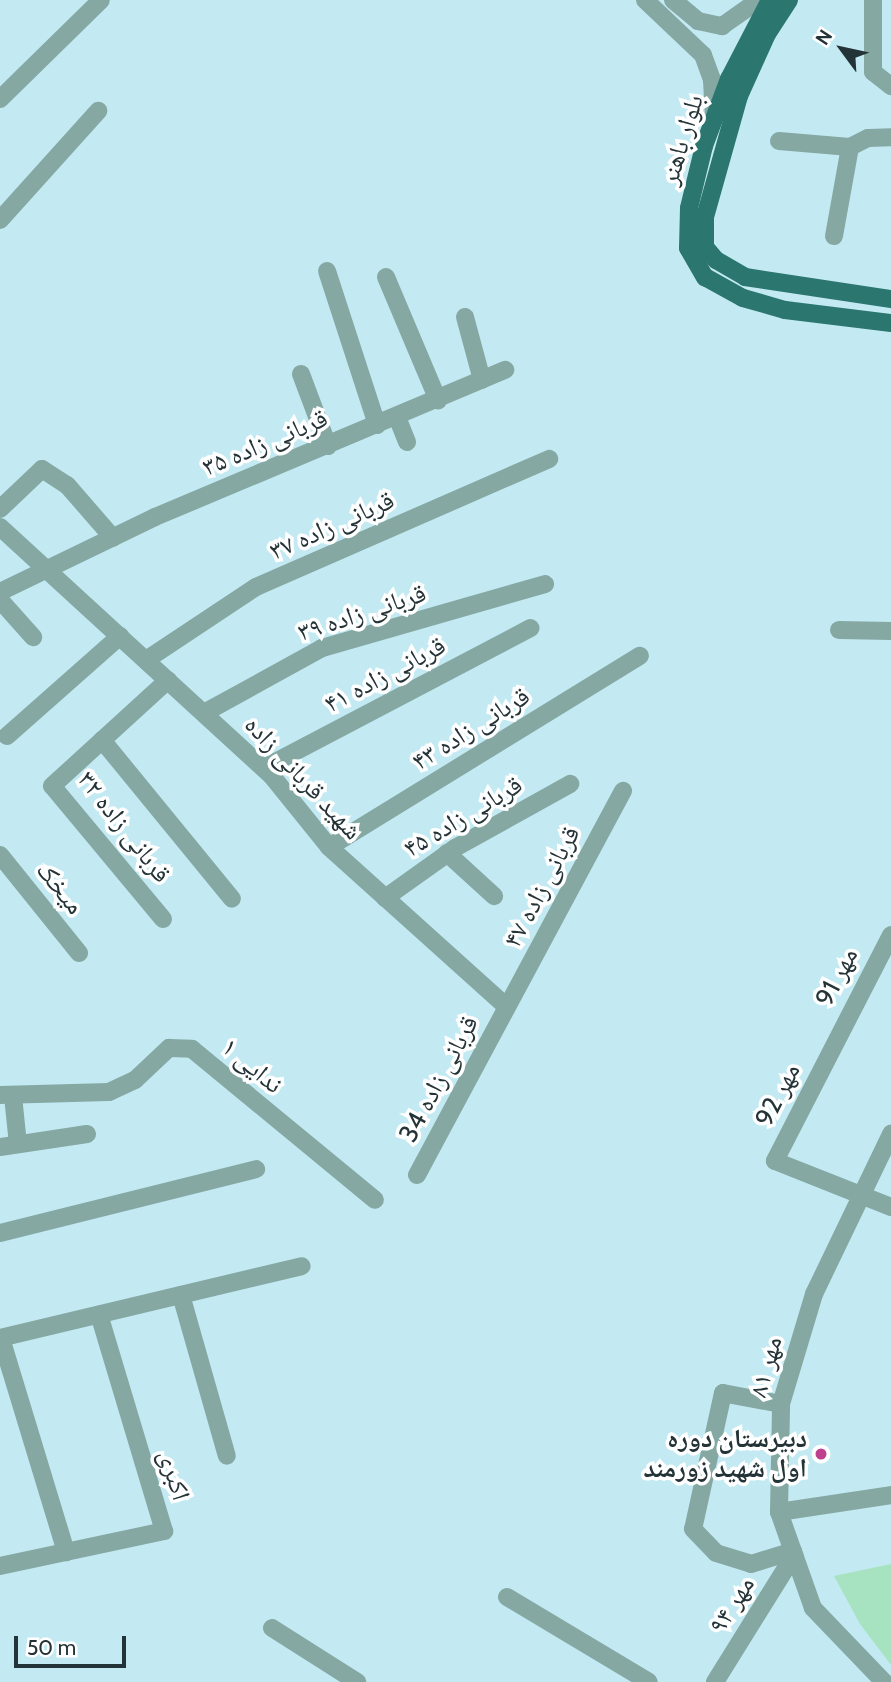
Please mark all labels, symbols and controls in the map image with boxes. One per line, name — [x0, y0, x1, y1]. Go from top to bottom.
north arrow — [807, 14, 877, 84]
text: N — [811, 25, 837, 49]
street label: بلوار باهنر — [654, 91, 710, 189]
street label: قربانی زاده ۳۵ — [198, 403, 332, 483]
street label: قربانی زاده ۳۷ — [265, 485, 399, 567]
street label: قربانی زاده ۳۹ — [294, 578, 430, 648]
street label: قربانی زاده ۴۱ — [319, 630, 451, 720]
street label: قربانی زاده ۴۳ — [406, 681, 536, 777]
street label: شهید قربانی زاده — [238, 710, 368, 846]
street label: قربانی زاده ۳۲ — [71, 765, 177, 889]
street label: قربانی زاده ۴۵ — [398, 769, 528, 865]
street label: قربانی زاده ۴۷ — [497, 821, 587, 953]
street label: میخک — [29, 855, 91, 921]
street label: مهر 91 — [809, 943, 865, 1011]
street label: قربانی زاده 34 — [393, 1011, 485, 1147]
street label: ندایی ۱ — [215, 1032, 289, 1100]
street label: مهر 92 — [749, 1058, 807, 1132]
street label: مهر ۸۱ — [743, 1333, 789, 1401]
place label: دبیرستان دوره اول شهید زورمند — [644, 1423, 807, 1484]
street label: اکبری — [152, 1446, 196, 1504]
marker: دبیرستان دوره اول شهید زورمند — [813, 1446, 829, 1462]
street label: مهر ۹۴ — [702, 1571, 762, 1639]
scale bar — [18, 1622, 130, 1666]
text: 50 m — [27, 1635, 76, 1660]

